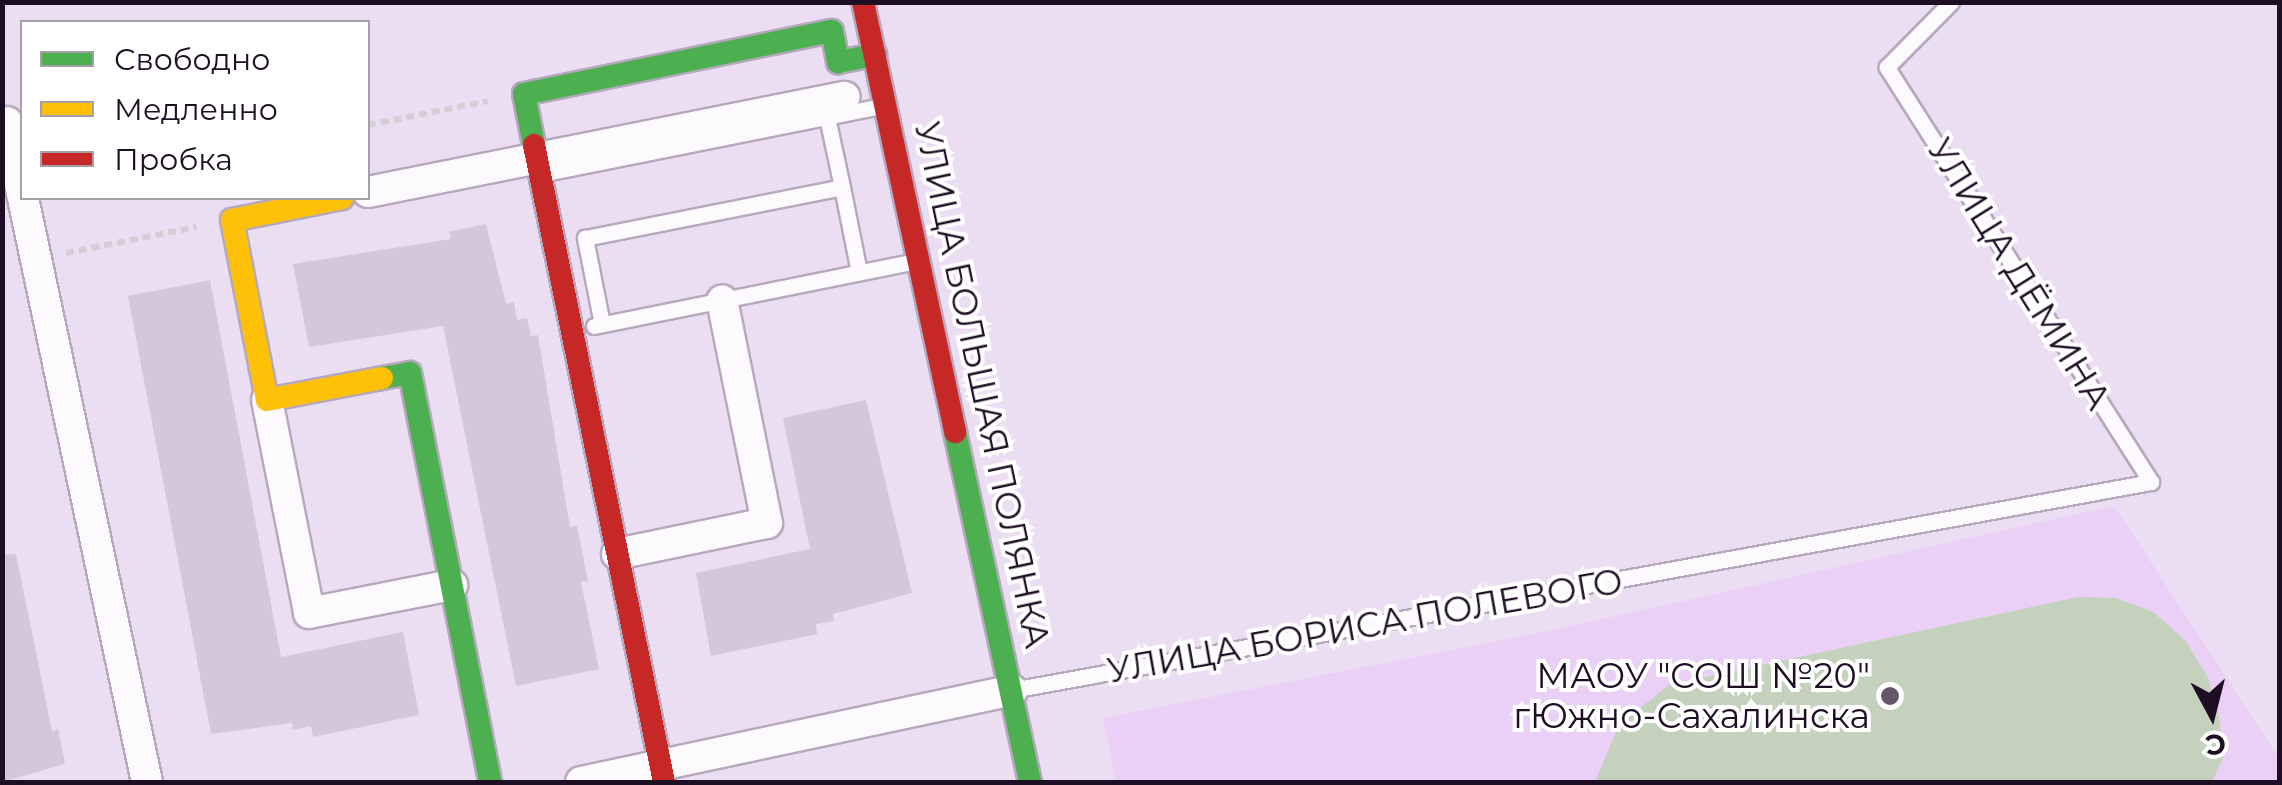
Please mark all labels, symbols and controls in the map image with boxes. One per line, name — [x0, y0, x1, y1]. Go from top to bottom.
legend — [20, 20, 370, 200]
text: Свободно — [114, 41, 270, 78]
text: Медленно — [114, 91, 278, 128]
street label: УЛИЦА БОЛЬШАЯ ПОЛЯНКА — [906, 118, 1058, 652]
street label: УЛИЦА ДЁМИНА — [1919, 131, 2119, 417]
text: Пробка — [114, 141, 233, 178]
street label: УЛИЦА БОРИСА ПОЛЕВОГО — [1104, 560, 1626, 692]
place label: МАОУ "СОШ №20" гЮжно-Сахалинска — [1513, 655, 1870, 737]
north arrow — [2162, 665, 2262, 765]
marker: МАОУ "СОШ №20" гЮжно-Сахалинска — [1879, 685, 1901, 707]
text: С — [2204, 727, 2228, 763]

